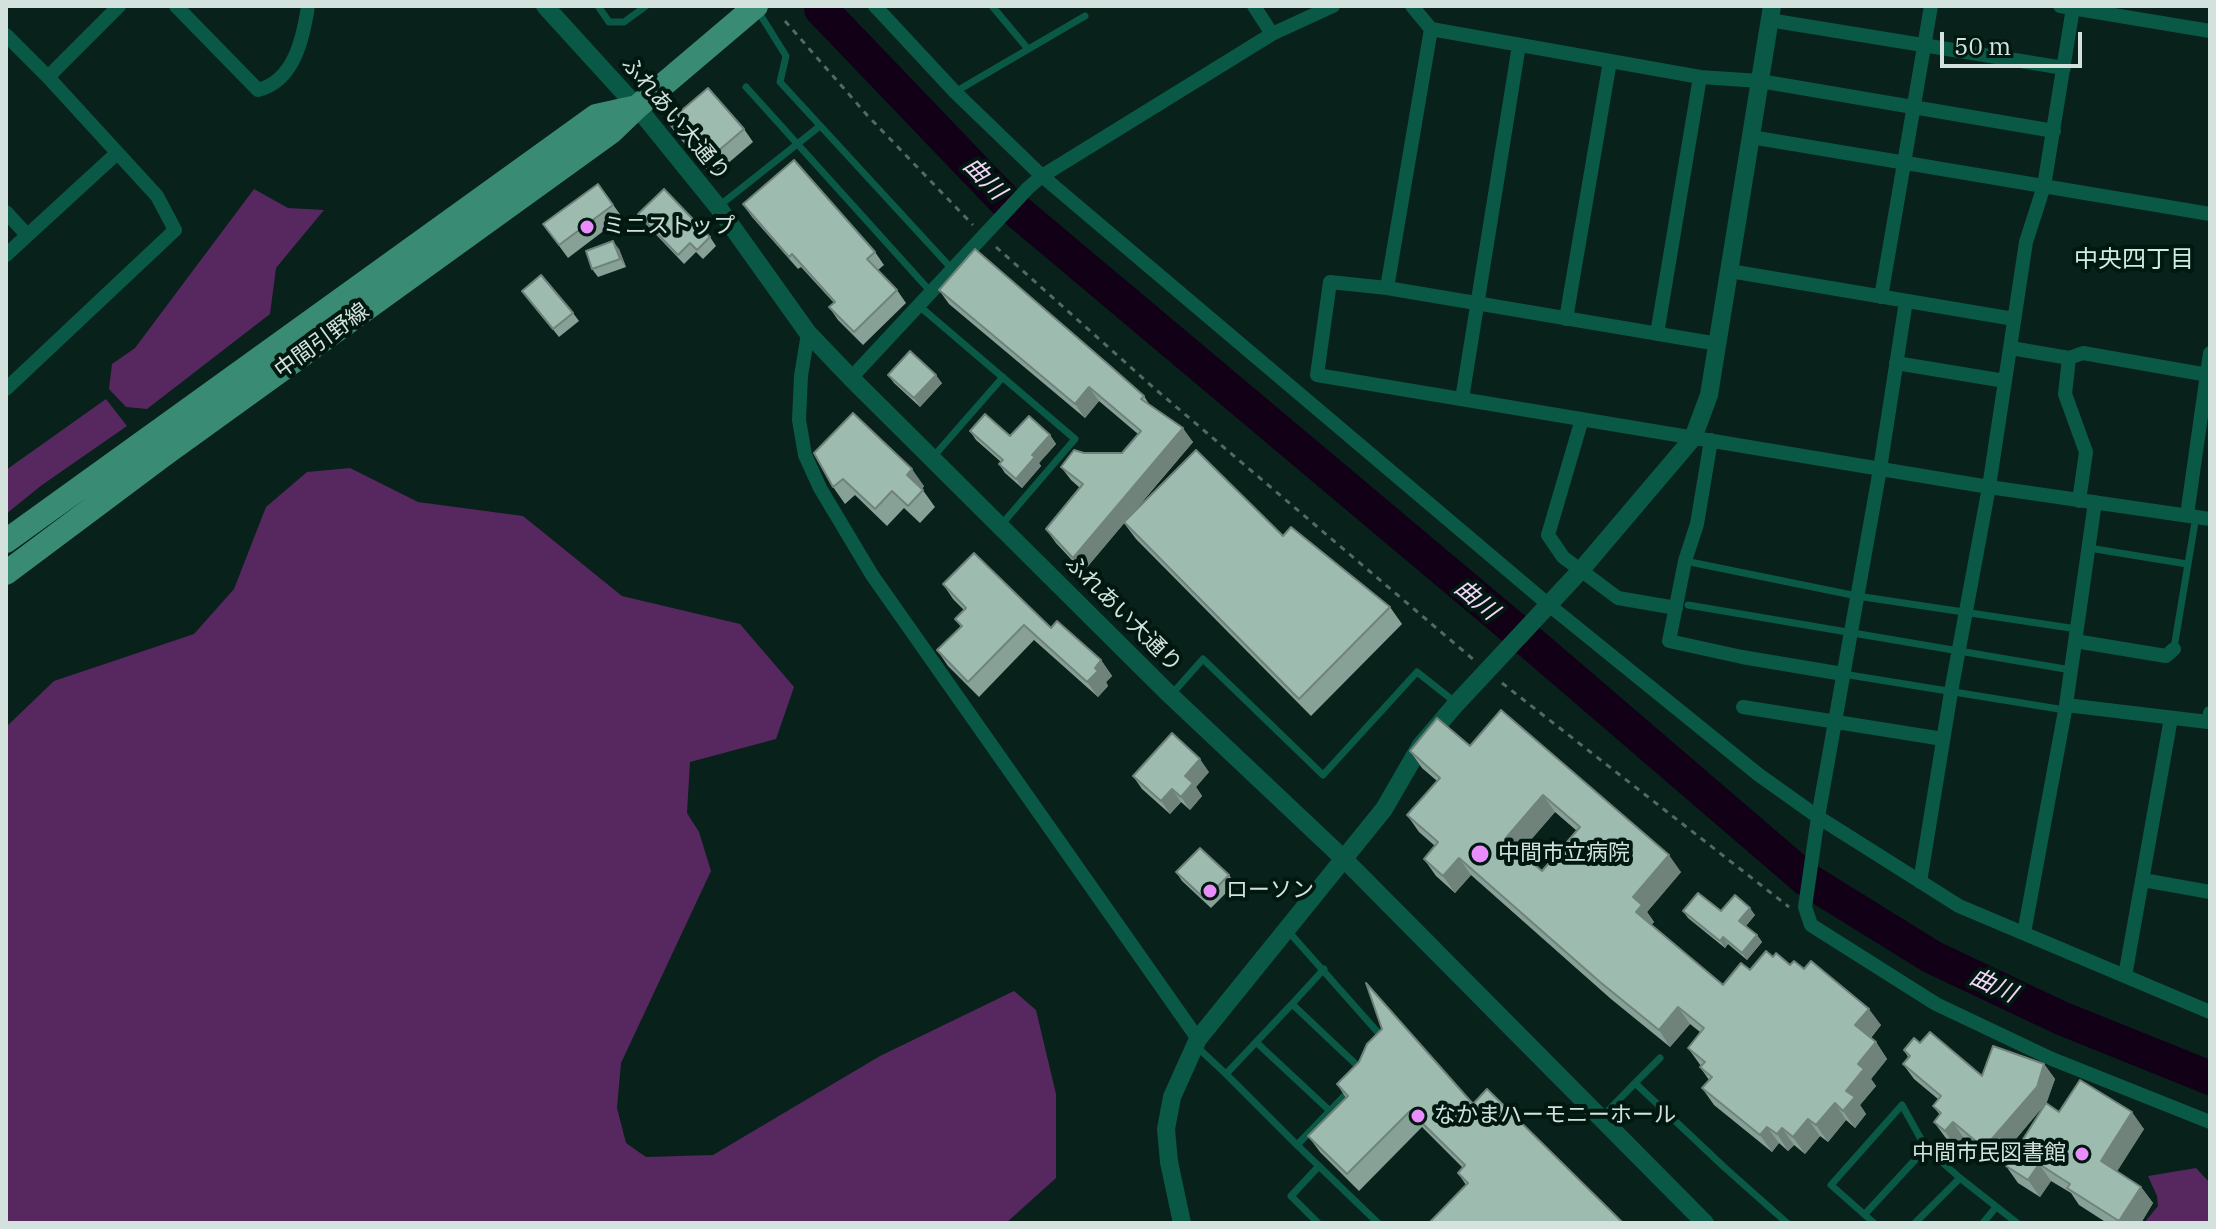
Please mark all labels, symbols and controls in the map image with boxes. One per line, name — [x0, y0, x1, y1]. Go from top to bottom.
scale bar — [1944, 16, 2086, 66]
text: 50 m — [1954, 30, 2011, 62]
street label: ふれあい大通り — [615, 52, 735, 186]
water label: 曲川 — [957, 152, 1011, 206]
place label: ミニストップ — [603, 214, 735, 240]
marker: ミニストップ — [578, 218, 596, 236]
district label: 中央四丁目 — [2074, 246, 2194, 274]
street label: 中間引野線 — [270, 298, 374, 384]
street label: ふれあい大通り — [1059, 550, 1187, 678]
water label: 曲川 — [1448, 574, 1504, 626]
place label: 中間市立病院 — [1498, 841, 1630, 867]
marker: 中間市立病院 — [1469, 843, 1491, 865]
place label: ローソン — [1226, 878, 1314, 904]
marker: ローソン — [1201, 882, 1219, 900]
water label: 曲川 — [1965, 963, 2021, 1009]
place label: なかまハーモニーホール — [1434, 1103, 1676, 1129]
marker: なかまハーモニーホール — [1409, 1107, 1427, 1125]
place label: 中間市民図書館 — [1912, 1141, 2066, 1167]
marker: 中間市民図書館 — [2073, 1145, 2091, 1163]

